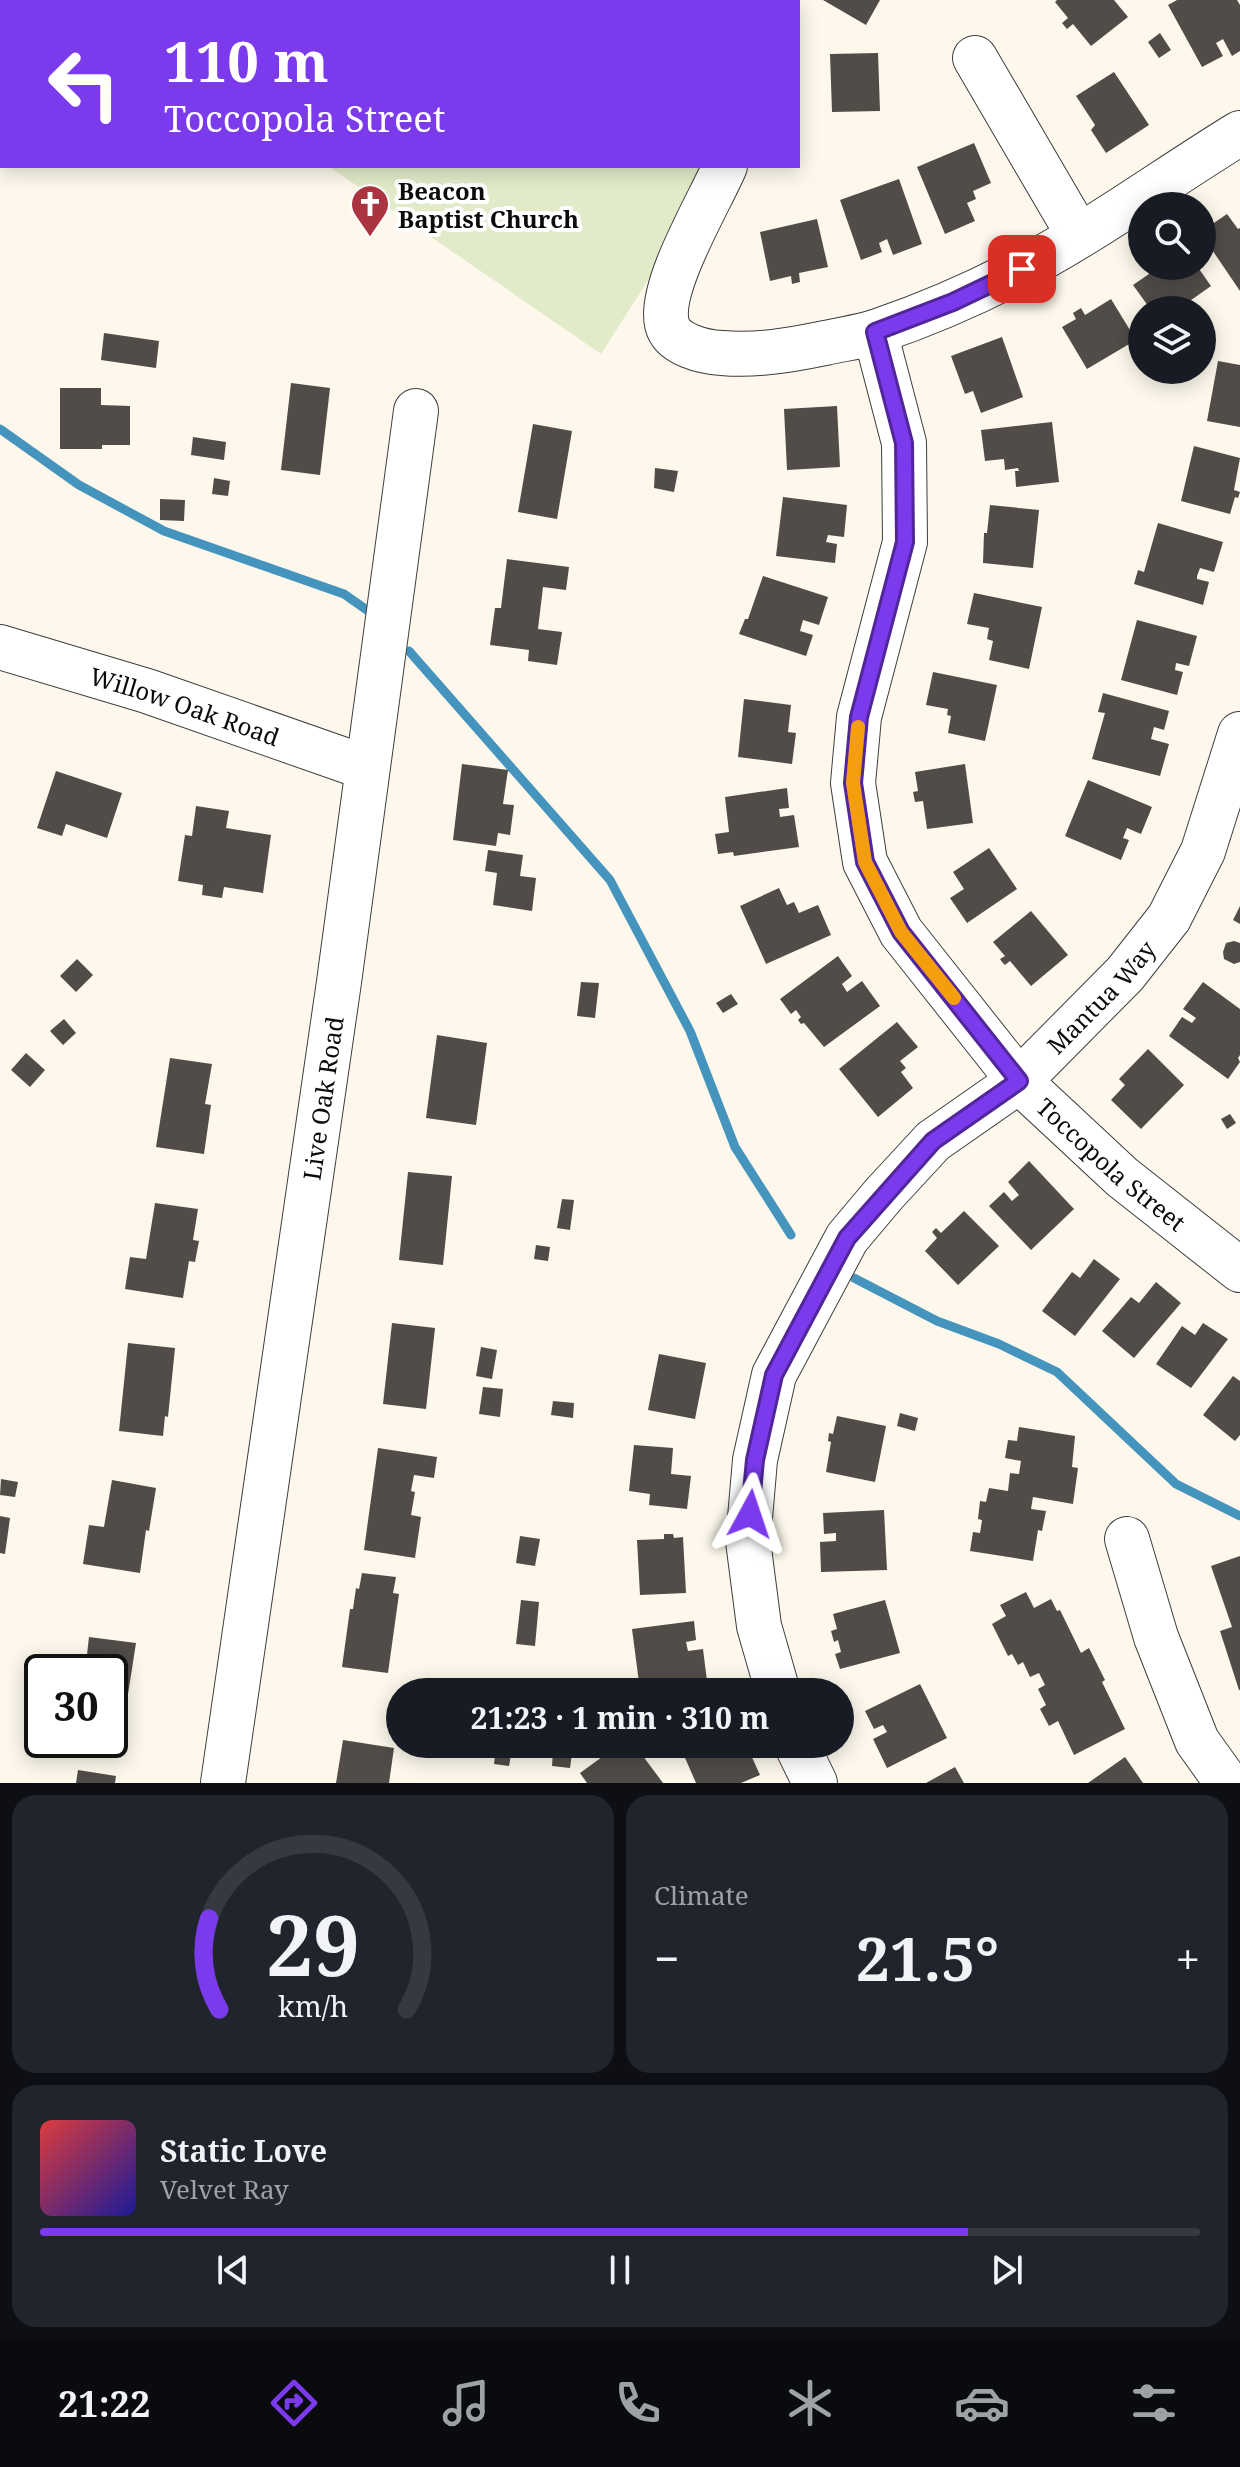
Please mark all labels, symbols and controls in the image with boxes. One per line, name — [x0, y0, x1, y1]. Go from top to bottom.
text: 110 m — [164, 22, 329, 98]
icon: left — [32, 32, 136, 136]
text: Toccopola Street — [164, 94, 445, 143]
place label: Beacon Baptist Church — [398, 174, 579, 235]
church icon: Beacon Baptist Church — [349, 183, 391, 238]
map controls — [1128, 192, 1216, 384]
button: search — [1128, 192, 1216, 280]
pin — [988, 235, 1056, 303]
icon: arrive — [1000, 247, 1044, 291]
button: layers — [1128, 296, 1216, 384]
street label: Willow Oak Road — [86, 658, 284, 753]
street label: Mantua Way — [1039, 933, 1163, 1061]
street label: Live Oak Road — [294, 1014, 350, 1182]
street label: Toccopola Street — [1030, 1090, 1193, 1238]
position arrow — [708, 1472, 792, 1556]
speed limit sign: 30 — [24, 1654, 128, 1758]
text: 21:23 · 1 min · 310 m — [471, 1697, 769, 1738]
text: Climate — [654, 1877, 749, 1913]
text: 29 — [266, 1887, 360, 2000]
text: 21.5° — [856, 1917, 999, 1999]
text: − — [654, 1928, 679, 1988]
text: + — [1175, 1928, 1200, 1988]
text: km/h — [278, 1986, 348, 2025]
text: Static Love — [160, 2130, 327, 2171]
text: Velvet Ray — [160, 2171, 289, 2207]
icon: previous — [211, 2248, 255, 2292]
icon: pause — [598, 2248, 642, 2292]
icon: next — [985, 2248, 1029, 2292]
icon: directions — [266, 2375, 322, 2431]
icon: music — [438, 2375, 494, 2431]
icon: phone — [610, 2375, 666, 2431]
icon: climate — [782, 2375, 838, 2431]
icon: car — [954, 2375, 1010, 2431]
icon: filters — [1126, 2375, 1182, 2431]
text: 21:22 — [58, 2379, 150, 2428]

